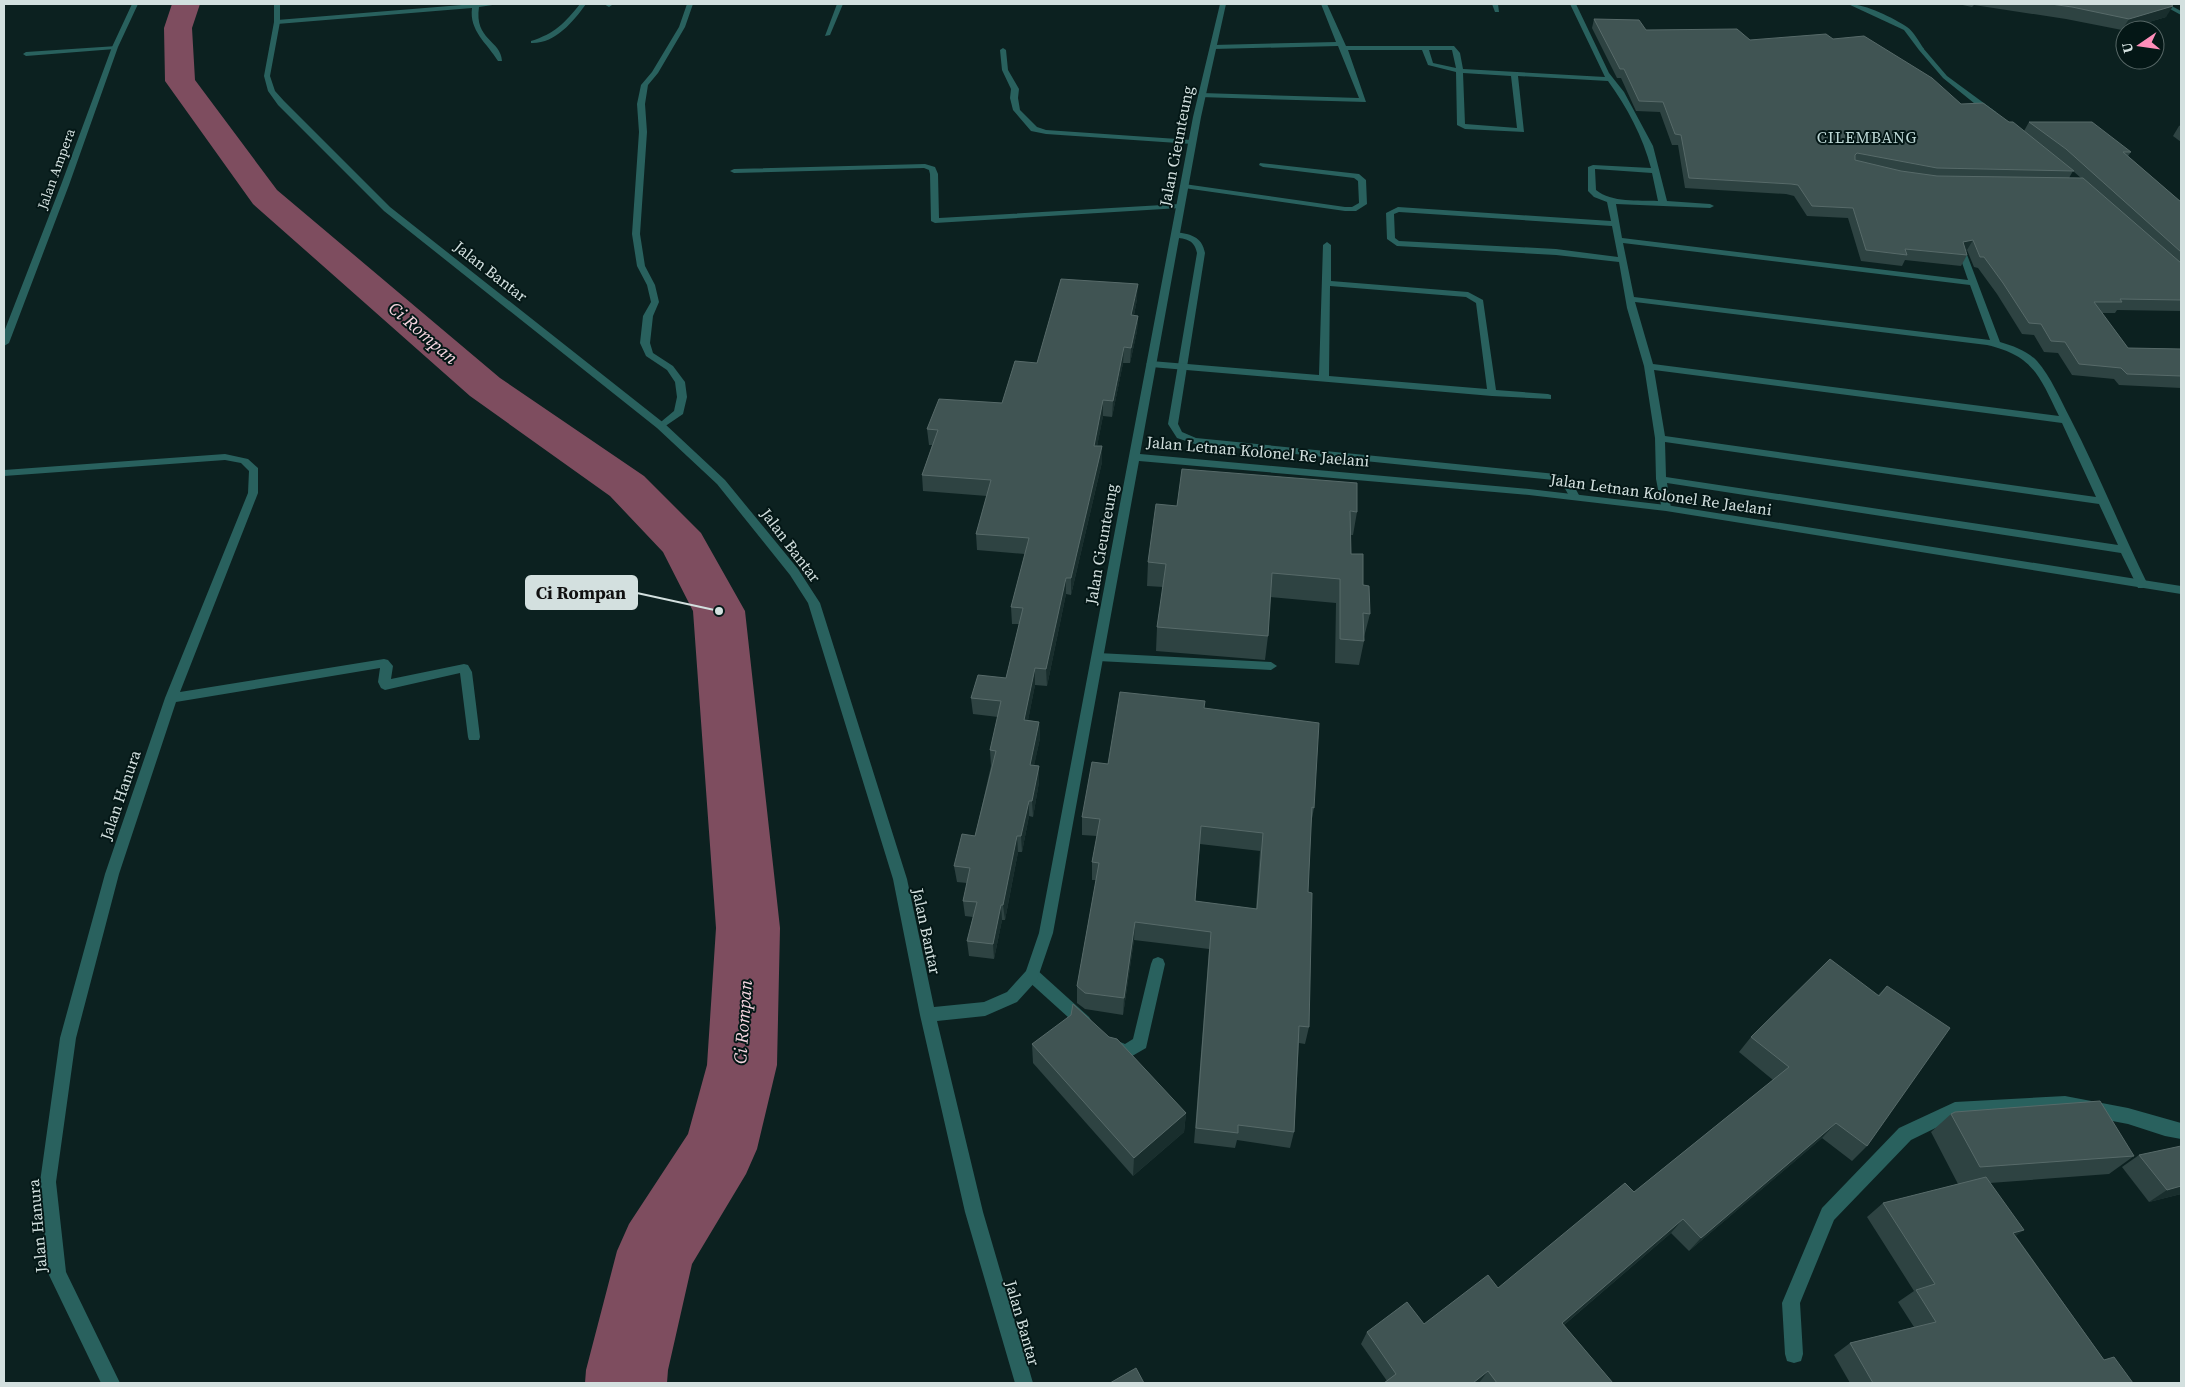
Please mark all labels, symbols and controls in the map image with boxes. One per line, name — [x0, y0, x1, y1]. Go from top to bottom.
north arrow — [2115, 20, 2165, 70]
text: U — [2116, 41, 2138, 55]
street label: Jalan Cieunteung — [1153, 84, 1198, 209]
street label: Jalan Ampera — [32, 125, 80, 213]
district label: CILEMBANG — [1817, 126, 1917, 148]
street label: Jalan Bantar — [449, 235, 532, 307]
water label: Ci Rompan — [383, 296, 463, 370]
street label: Jalan Letnan Kolonel Re Jaelani — [1145, 430, 1371, 472]
street label: Jalan Letnan Kolonel Re Jaelani — [1548, 467, 1773, 520]
street label: Jalan Cieunteung — [1079, 482, 1122, 607]
street label: Jalan Bantar — [755, 503, 826, 587]
callout: Ci Rompan — [526, 576, 637, 609]
text: Ci Rompan — [536, 580, 626, 605]
street label: Jalan Hanura — [94, 746, 146, 844]
street label: Jalan Bantar — [907, 885, 947, 976]
water label: Ci Rompan — [727, 979, 758, 1065]
street label: Jalan Hanura — [22, 1177, 52, 1275]
street label: Jalan Bantar — [1000, 1277, 1046, 1368]

